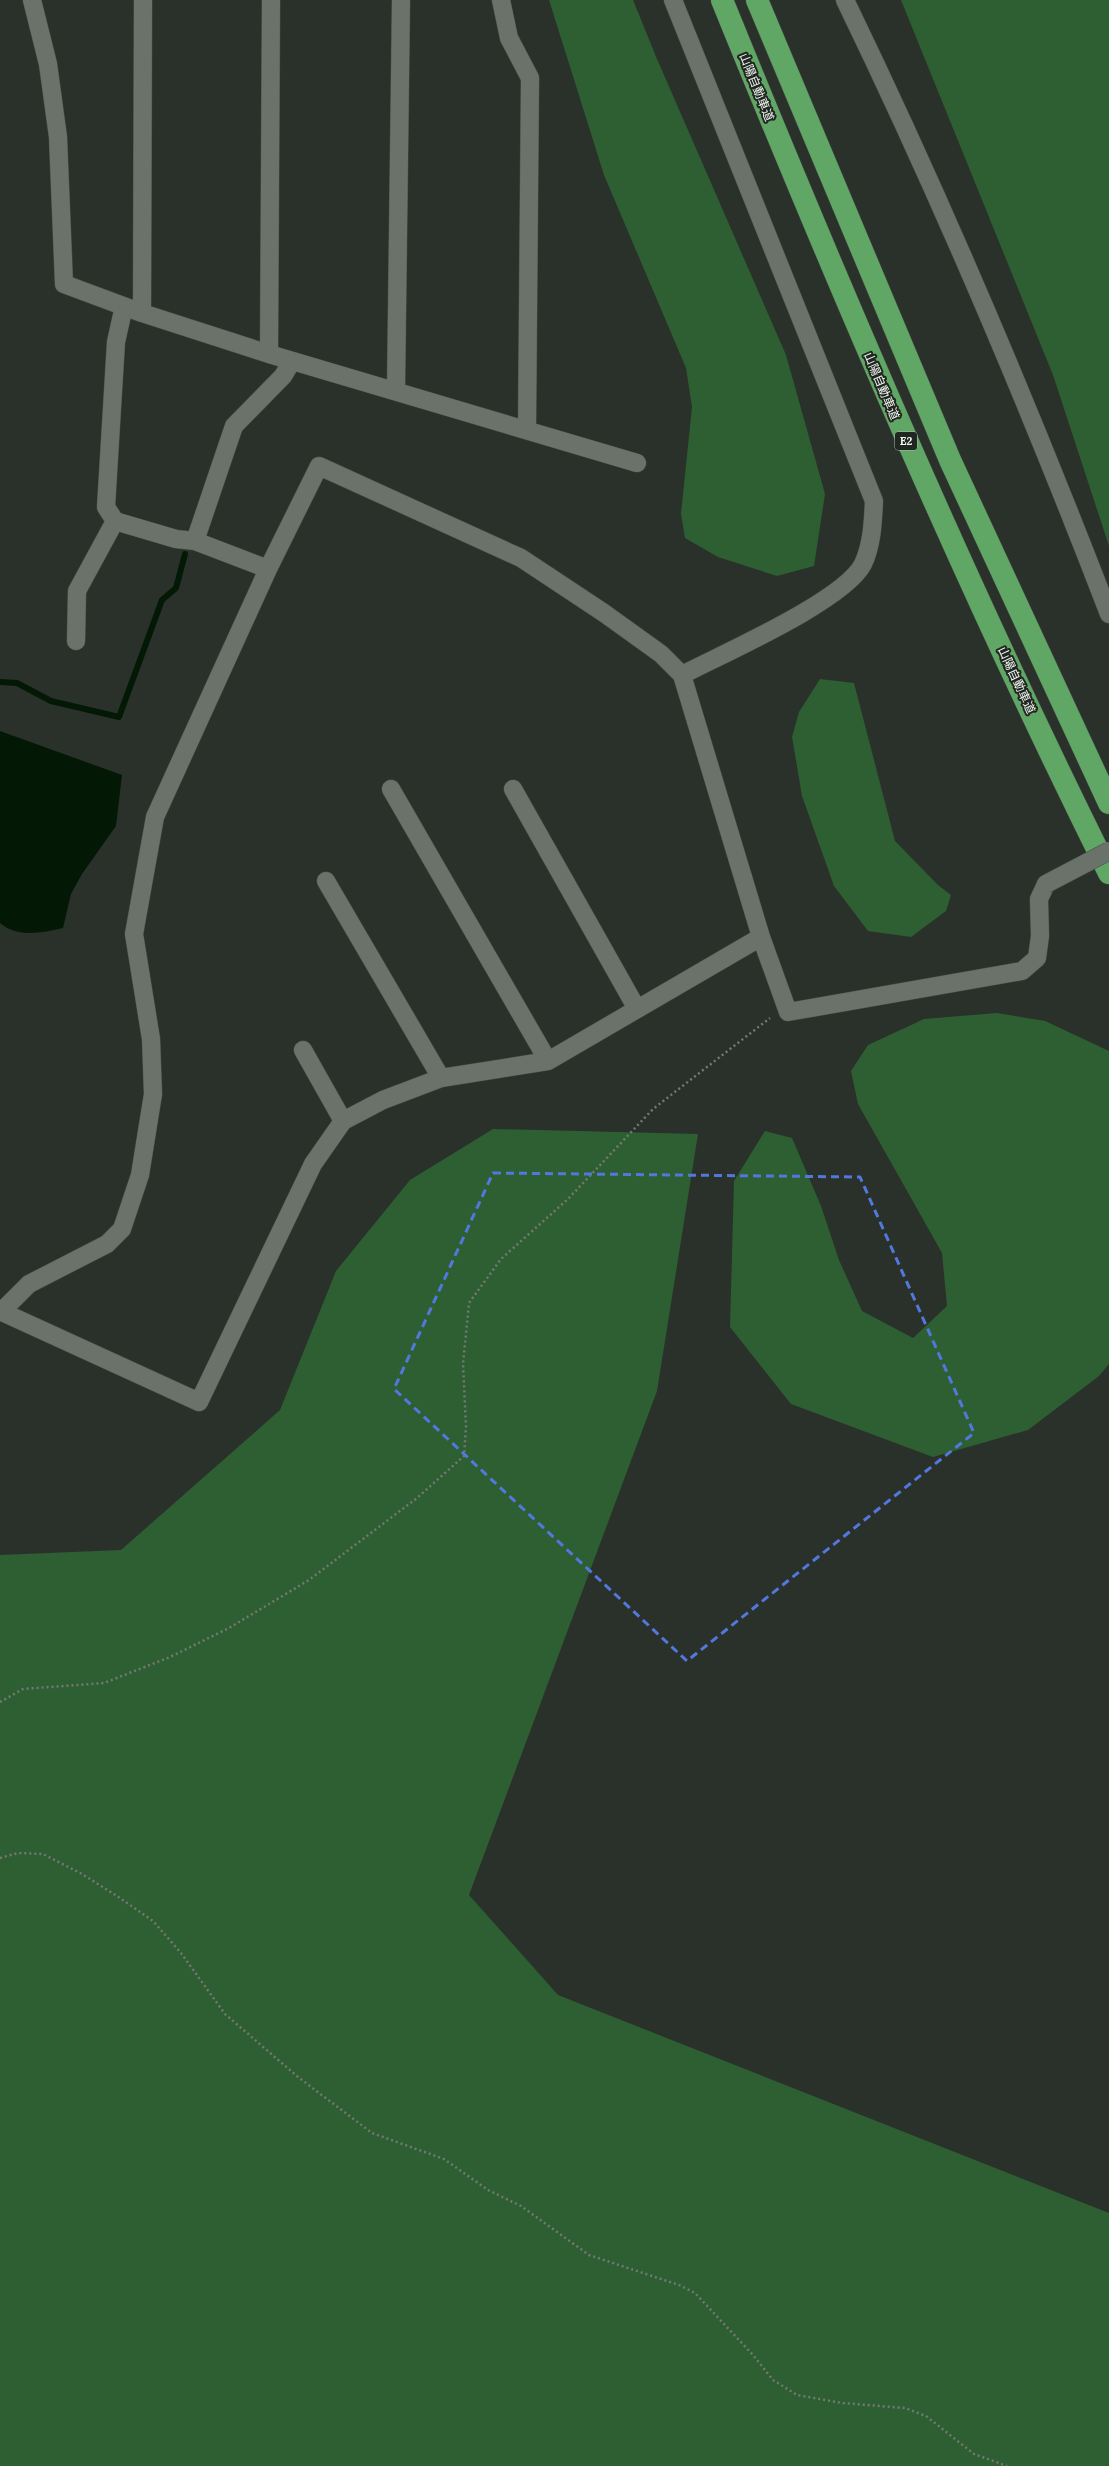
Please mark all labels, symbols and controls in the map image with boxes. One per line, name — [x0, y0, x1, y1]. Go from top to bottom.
street label: 山陽自動車道 — [737, 51, 777, 123]
street label: 山陽自動車道 — [861, 350, 903, 422]
road number: E2 — [895, 432, 917, 450]
street label: 山陽自動車道 — [995, 644, 1039, 716]

